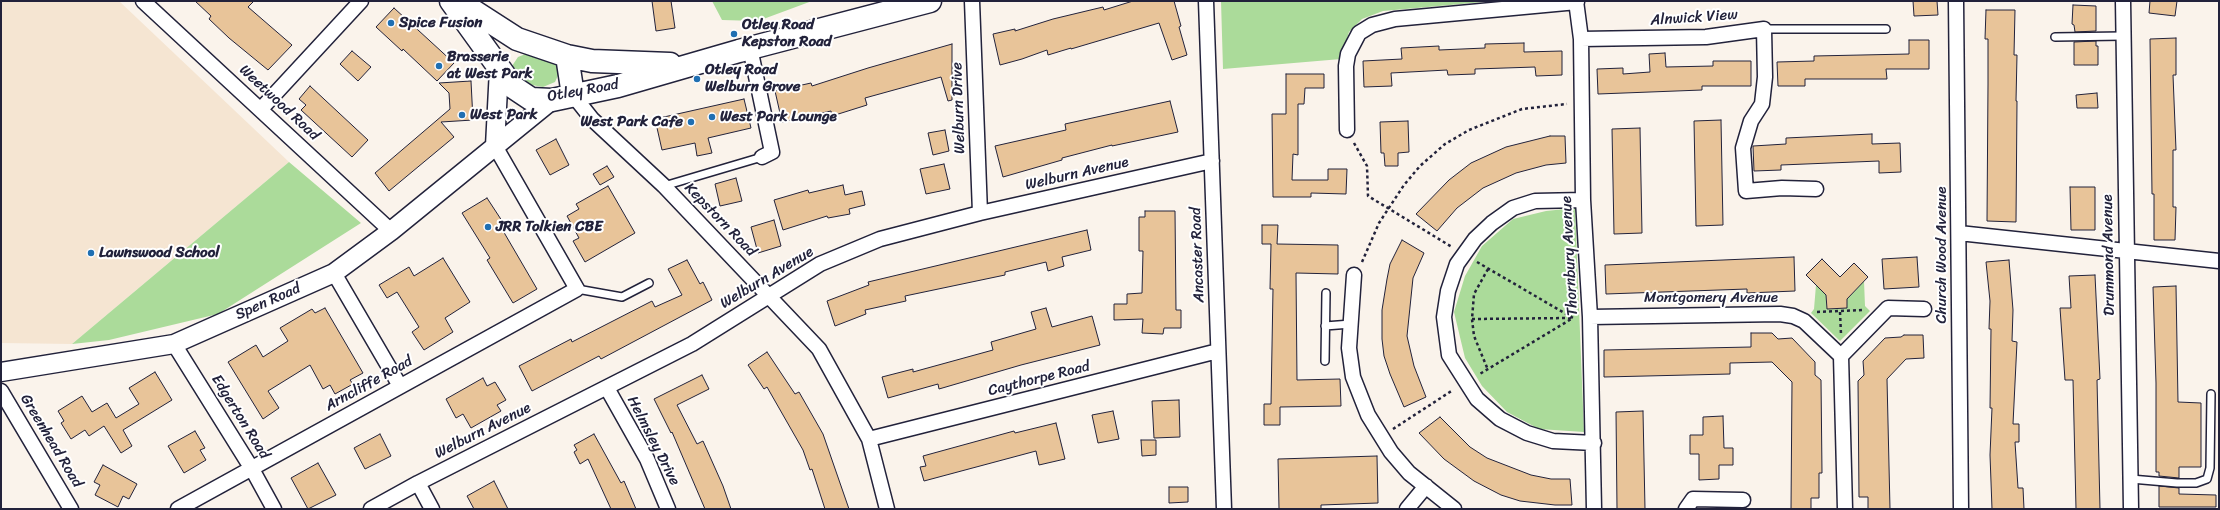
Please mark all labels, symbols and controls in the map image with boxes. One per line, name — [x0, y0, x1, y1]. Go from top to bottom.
street label: Alnwick View — [1650, 6, 1738, 30]
place label: Spice Fusion — [399, 14, 482, 32]
place label: Otley Road Kepston Road — [742, 16, 831, 51]
marker: Spice Fusion — [386, 18, 396, 28]
marker: Otley Road Kepston Road — [729, 29, 739, 39]
place label: Brasserie at West Park — [447, 48, 532, 83]
street label: Weetwood Road — [235, 61, 323, 145]
marker: Brasserie at West Park — [434, 61, 444, 71]
place label: Otley Road Welburn Grove — [705, 61, 801, 96]
street label: Welburn Drive — [948, 62, 970, 154]
marker: Otley Road Welburn Grove — [692, 74, 702, 84]
street label: Otley Road — [546, 76, 620, 106]
place label: West Park — [470, 106, 537, 124]
place label: West Park Lounge — [720, 108, 837, 126]
marker: West Park — [457, 110, 467, 120]
marker: West Park Lounge — [707, 112, 717, 122]
place label: West Park Cafe — [580, 113, 683, 131]
marker: West Park Cafe — [686, 117, 696, 127]
street label: Welburn Avenue — [1024, 153, 1130, 195]
street label: Kepstorn Road — [680, 179, 760, 261]
street label: Church Wood Avenue — [1933, 186, 1951, 324]
street label: Drummond Avenue — [2099, 194, 2119, 316]
street label: Thornbury Avenue — [1558, 196, 1582, 316]
street label: Ancaster Road — [1187, 207, 1209, 303]
place label: JRR Tolkien CBE — [496, 218, 603, 236]
marker: JRR Tolkien CBE — [483, 222, 493, 232]
street label: Welburn Avenue — [717, 243, 817, 313]
place label: Lawnswood School — [99, 244, 220, 262]
marker: Lawnswood School — [86, 248, 96, 258]
street label: Spen Road — [233, 280, 303, 324]
street label: Montgomery Avenue — [1644, 289, 1778, 307]
street label: Arncliffe Road — [322, 353, 416, 415]
street label: Caythorpe Road — [986, 358, 1092, 400]
street label: Edgerton Road — [207, 372, 273, 462]
street label: Greenhead Road — [16, 391, 86, 491]
street label: Helmsley Drive — [623, 393, 683, 489]
street label: Welburn Avenue — [432, 399, 534, 463]

